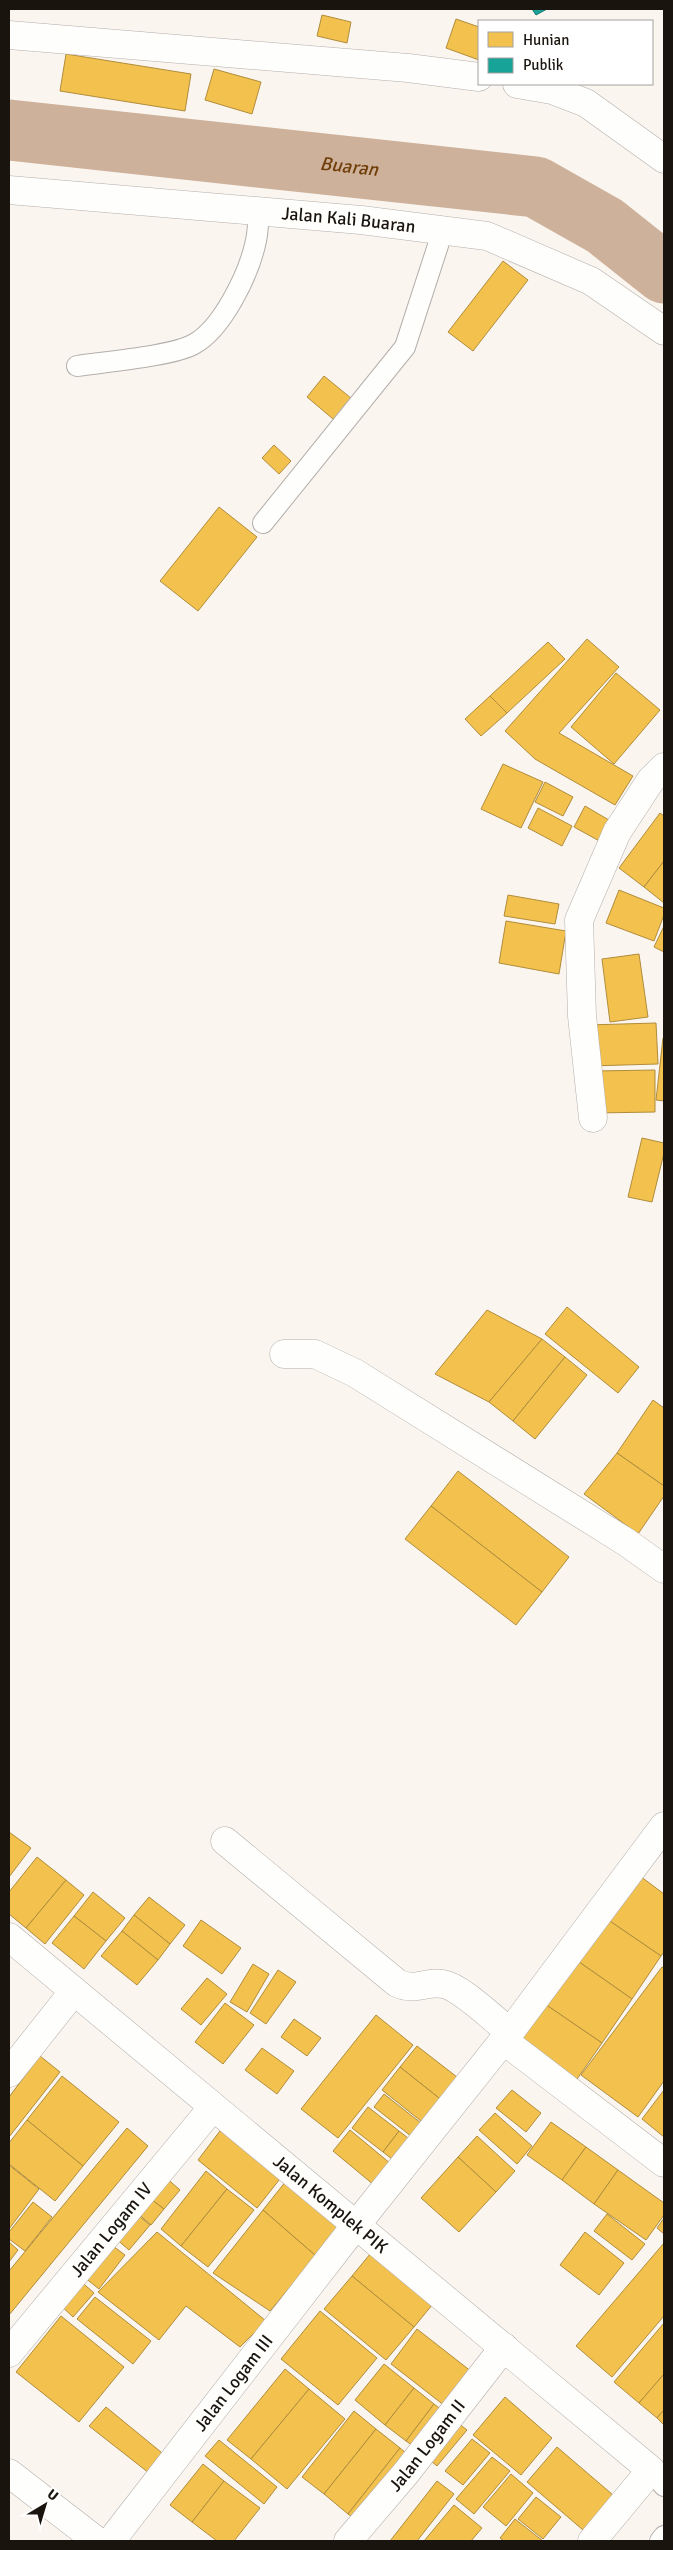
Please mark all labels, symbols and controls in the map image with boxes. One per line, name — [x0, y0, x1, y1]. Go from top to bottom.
legend — [478, 20, 653, 85]
text: Hunian — [523, 31, 569, 49]
text: Publik — [523, 56, 564, 74]
water label: Buaran — [319, 152, 380, 182]
street label: Jalan Kali Buaran — [281, 202, 417, 238]
street label: Jalan Komplek PIK — [269, 2150, 393, 2258]
street label: Jalan Logam IV — [66, 2178, 157, 2281]
street label: Jalan Logam III — [189, 2330, 278, 2436]
street label: Jalan Logam II — [384, 2395, 470, 2496]
north arrow — [20, 2480, 70, 2530]
text: U — [44, 2486, 62, 2505]

